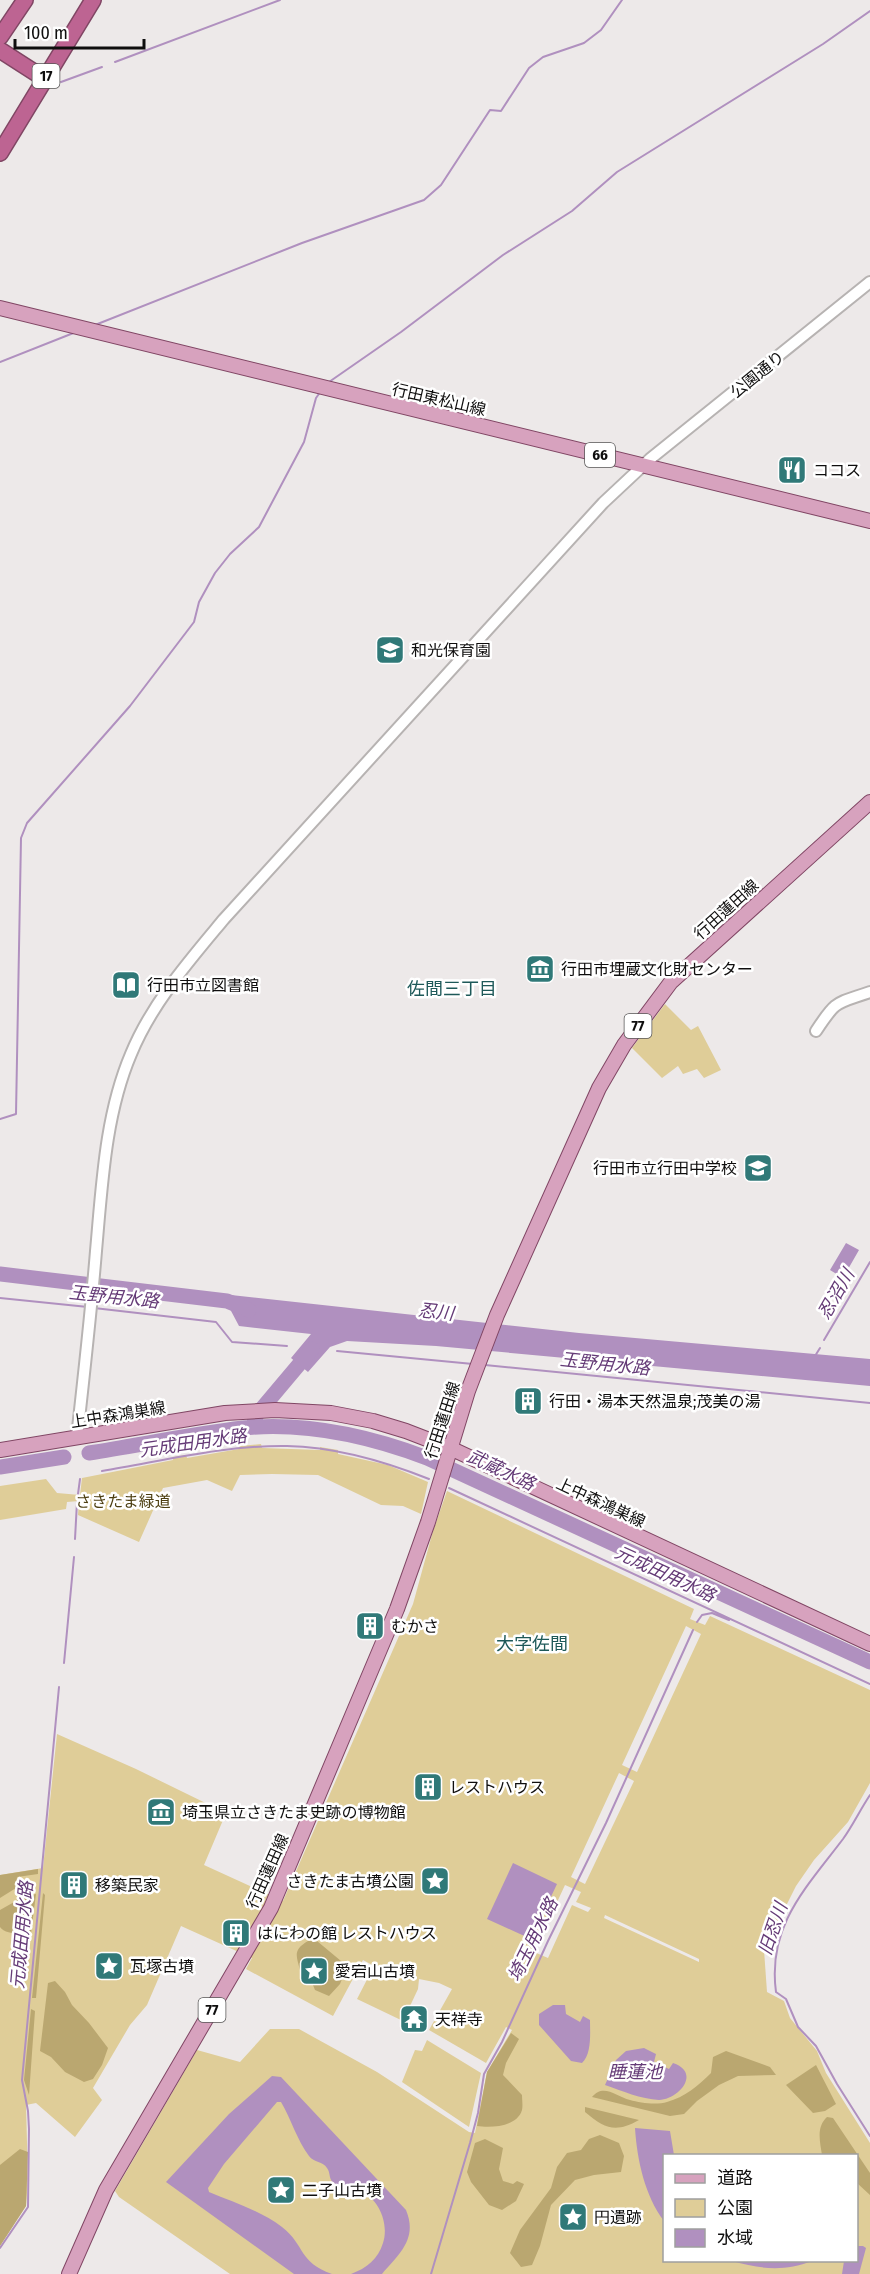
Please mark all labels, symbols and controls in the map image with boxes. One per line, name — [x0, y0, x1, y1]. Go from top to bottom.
scale bar — [15, 12, 144, 50]
text: 100 m — [24, 22, 68, 44]
road number: 17 — [32, 64, 60, 88]
street label: 公園通り — [726, 347, 788, 402]
street label: 行田東松山線 — [390, 379, 488, 420]
road number: 66 — [585, 443, 615, 467]
restaurant icon: ココス — [776, 454, 808, 486]
place label: ココス — [813, 461, 861, 480]
school or university icon: 和光保育園 — [374, 634, 406, 666]
place label: 和光保育園 — [411, 641, 491, 660]
street label: 行田蓮田線 — [690, 876, 762, 943]
museum icon: 行田市埋蔵文化財センター — [524, 953, 556, 985]
place label: 行田市埋蔵文化財センター — [561, 960, 753, 979]
library icon: 行田市立図書館 — [110, 969, 142, 1001]
place label: 行田市立図書館 — [147, 976, 259, 995]
district label: 佐間三丁目 — [407, 978, 497, 1000]
road number: 77 — [624, 1014, 652, 1038]
school or university icon: 行田市立行田中学校 — [742, 1152, 774, 1184]
place label: 行田市立行田中学校 — [593, 1159, 737, 1178]
water label: 忍沼川 — [813, 1263, 860, 1323]
water label: 玉野用水路 — [68, 1281, 162, 1313]
water label: 忍川 — [417, 1299, 457, 1325]
water label: 玉野用水路 — [559, 1348, 653, 1380]
street label: 行田蓮田線 — [421, 1379, 464, 1461]
building icon: 行田・湯本天然温泉;茂美の湯 — [512, 1385, 544, 1417]
place label: 行田・湯本天然温泉;茂美の湯 — [549, 1392, 760, 1411]
street label: 上中森鴻巣線 — [69, 1398, 167, 1431]
water label: 元成田用水路 — [138, 1424, 250, 1461]
water label: 武蔵水路 — [464, 1445, 540, 1496]
street label: 上中森鴻巣線 — [553, 1474, 648, 1531]
park label: さきたま緑道 — [75, 1492, 171, 1511]
water label: 元成田用水路 — [611, 1541, 720, 1608]
building icon: むかさ — [354, 1610, 386, 1642]
place label: むかさ — [391, 1617, 439, 1636]
district label: 大字佐間 — [496, 1633, 568, 1655]
building icon: レストハウス — [412, 1771, 444, 1803]
place label: レストハウス — [449, 1778, 545, 1797]
museum icon: 埼玉県立さきたま史跡の博物館 — [145, 1796, 177, 1828]
place label: 埼玉県立さきたま史跡の博物館 — [182, 1803, 406, 1822]
street label: 行田蓮田線 — [243, 1831, 292, 1912]
place icon: さきたま古墳公園 — [419, 1865, 451, 1897]
building icon: 移築民家 — [58, 1869, 90, 1901]
place label: さきたま古墳公園 — [286, 1872, 414, 1891]
place label: 移築民家 — [95, 1876, 159, 1895]
water label: 元成田用水路 — [6, 1878, 38, 1990]
water label: 埼玉用水路 — [503, 1893, 563, 1985]
water label: 旧忍川 — [754, 1898, 793, 1958]
building icon: はにわの館 レストハウス — [220, 1917, 252, 1949]
place label: はにわの館 レストハウス — [257, 1924, 437, 1943]
place icon: 瓦塚古墳 — [93, 1950, 125, 1982]
place icon: 愛宕山古墳 — [298, 1955, 330, 1987]
place label: 瓦塚古墳 — [130, 1957, 194, 1976]
place label: 愛宕山古墳 — [335, 1962, 415, 1981]
road number: 77 — [198, 1998, 226, 2022]
temple icon: 天祥寺 — [398, 2003, 430, 2035]
place label: 天祥寺 — [435, 2010, 483, 2029]
water label: 睡蓮池 — [608, 2061, 664, 2083]
legend — [663, 2154, 858, 2262]
text: 道路 — [717, 2167, 753, 2189]
place icon: 二子山古墳 — [265, 2174, 297, 2206]
place label: 二子山古墳 — [302, 2181, 382, 2200]
text: 公園 — [717, 2197, 753, 2219]
place icon: 円遺跡 — [557, 2201, 589, 2233]
place label: 円遺跡 — [594, 2208, 642, 2227]
text: 水域 — [717, 2227, 753, 2249]

